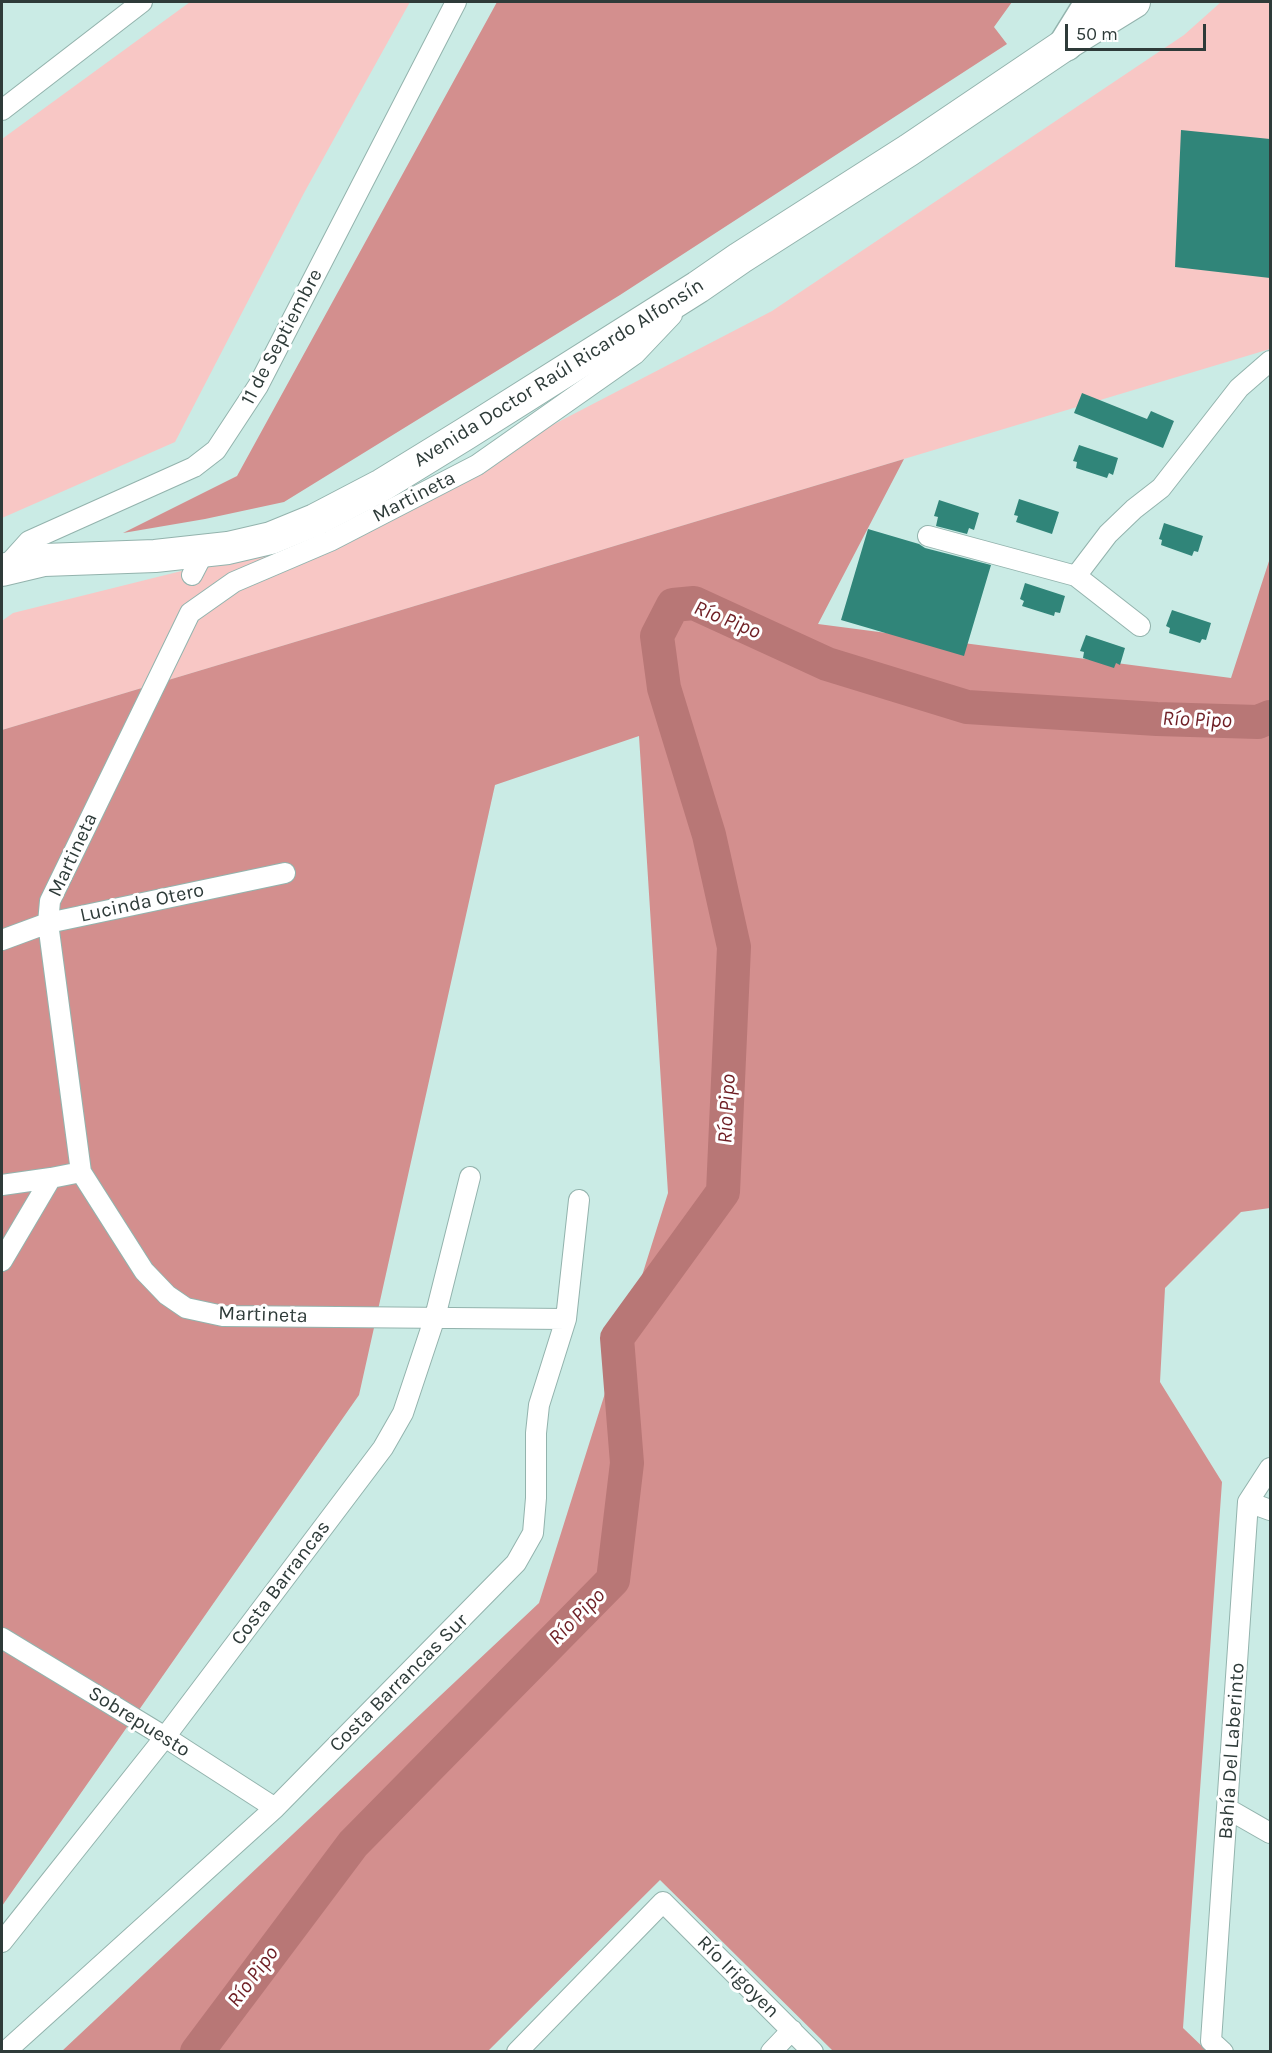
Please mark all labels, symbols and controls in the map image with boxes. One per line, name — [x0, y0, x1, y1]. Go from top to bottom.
scale bar — [1068, 12, 1209, 50]
text: 50 m — [1076, 23, 1118, 45]
street label: 11 de Septiembre — [236, 265, 328, 409]
street label: Avenida Doctor Raúl Ricardo Alfonsín — [410, 273, 708, 473]
street label: Martineta — [369, 466, 459, 528]
water label: Río Pipo — [690, 595, 764, 645]
water label: Río Pipo — [1162, 706, 1232, 734]
street label: Martineta — [43, 809, 103, 901]
street label: Lucinda Otero — [78, 878, 206, 928]
water label: Río Pipo — [713, 1074, 741, 1144]
street label: Martineta — [218, 1301, 308, 1329]
street label: Costa Barrancas — [226, 1516, 336, 1650]
water label: Río Pipo — [543, 1583, 611, 1651]
street label: Costa Barrancas Sur — [325, 1609, 473, 1757]
street label: Bahía Del Laberinto — [1214, 1662, 1250, 1840]
street label: Sobrepuesto — [84, 1681, 194, 1763]
street label: Río Irigoyen — [692, 1931, 784, 2023]
water label: Río Pipo — [222, 1942, 284, 2012]

